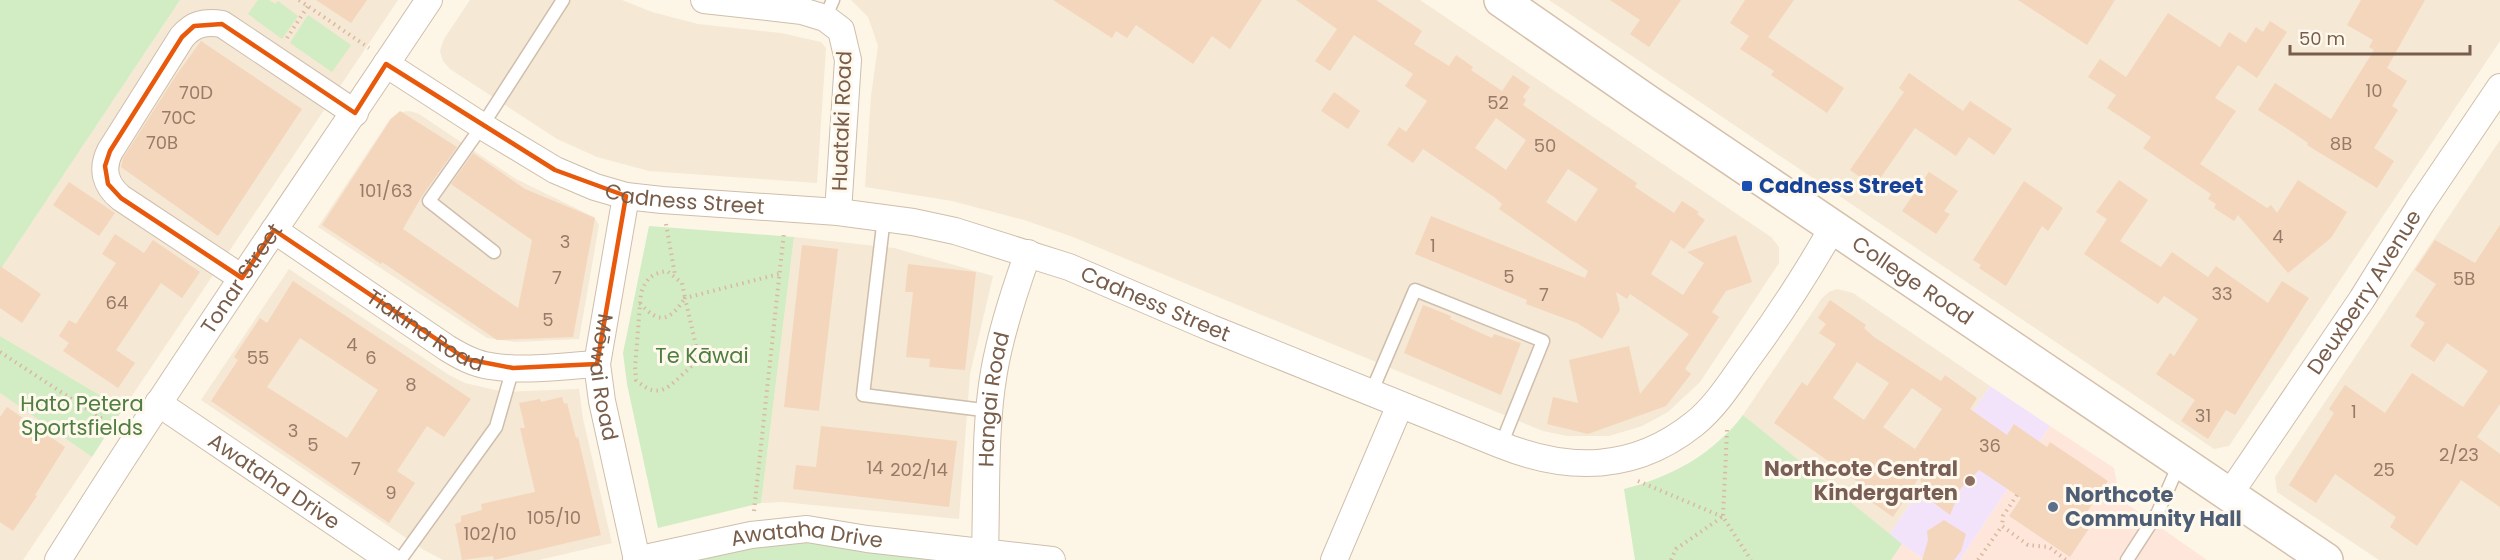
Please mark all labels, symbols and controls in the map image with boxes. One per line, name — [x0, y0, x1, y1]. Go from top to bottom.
scale bar — [2290, 18, 2470, 56]
text: 50 m — [2299, 26, 2345, 51]
street label: Huataki Road — [825, 50, 858, 192]
house number: 10 — [2365, 78, 2383, 103]
house number: 70D — [179, 80, 213, 105]
house number: 52 — [1487, 90, 1509, 115]
house number: 70C — [161, 105, 197, 130]
house number: 70B — [146, 130, 178, 155]
house number: 8B — [2330, 131, 2352, 156]
house number: 50 — [1534, 133, 1556, 158]
place label: Cadness Street — [1759, 171, 1923, 200]
street label: Cadness Street — [602, 176, 765, 221]
house number: 101/63 — [359, 178, 413, 203]
marker: Cadness Street — [1740, 179, 1754, 193]
street label: Deuxberry Avenue — [2300, 204, 2428, 380]
street label: Tonar Street — [194, 217, 289, 339]
house number: 4 — [2272, 224, 2284, 249]
house number: 3 — [560, 229, 570, 254]
street label: College Road — [1846, 229, 1979, 332]
house number: 1 — [1430, 233, 1436, 258]
street label: Cadness Street — [1076, 259, 1235, 348]
house number: 5 — [1503, 264, 1515, 289]
house number: 7 — [552, 265, 562, 290]
house number: 5B — [2453, 266, 2475, 291]
house number: 33 — [2211, 281, 2233, 306]
street label: Tiakina Road — [361, 282, 488, 378]
house number: 7 — [1539, 282, 1549, 307]
house number: 64 — [106, 290, 128, 315]
house number: 5 — [542, 307, 554, 332]
street label: Mōwai Road — [583, 312, 625, 443]
street label: Hangai Road — [971, 329, 1016, 467]
house number: 4 — [346, 332, 358, 357]
park label: Te Kāwai — [655, 341, 749, 370]
house number: 55 — [247, 345, 269, 370]
house number: 6 — [365, 345, 377, 370]
house number: 8 — [405, 372, 417, 397]
park label: Hato Petera Sportsfields — [20, 389, 144, 442]
house number: 1 — [2351, 399, 2357, 424]
house number: 31 — [2195, 403, 2211, 428]
house number: 3 — [288, 418, 298, 443]
street label: Awataha Drive — [203, 426, 346, 536]
house number: 5 — [307, 432, 319, 457]
house number: 36 — [1979, 433, 2001, 458]
house number: 2/23 — [2439, 442, 2479, 467]
place label: Northcote Central Kindergarten — [1764, 454, 1958, 507]
house number: 14 — [866, 455, 884, 480]
house number: 7 — [351, 456, 361, 481]
house number: 202/14 — [890, 457, 948, 482]
house number: 25 — [2373, 457, 2395, 482]
marker: Northcote Central Kindergarten — [1963, 474, 1977, 488]
house number: 9 — [385, 480, 397, 505]
place label: Northcote Community Hall — [2065, 480, 2242, 533]
marker: Northcote Community Hall — [2046, 500, 2060, 514]
house number: 105/10 — [527, 505, 581, 530]
street label: Awataha Drive — [728, 514, 884, 555]
house number: 102/10 — [463, 521, 517, 546]

